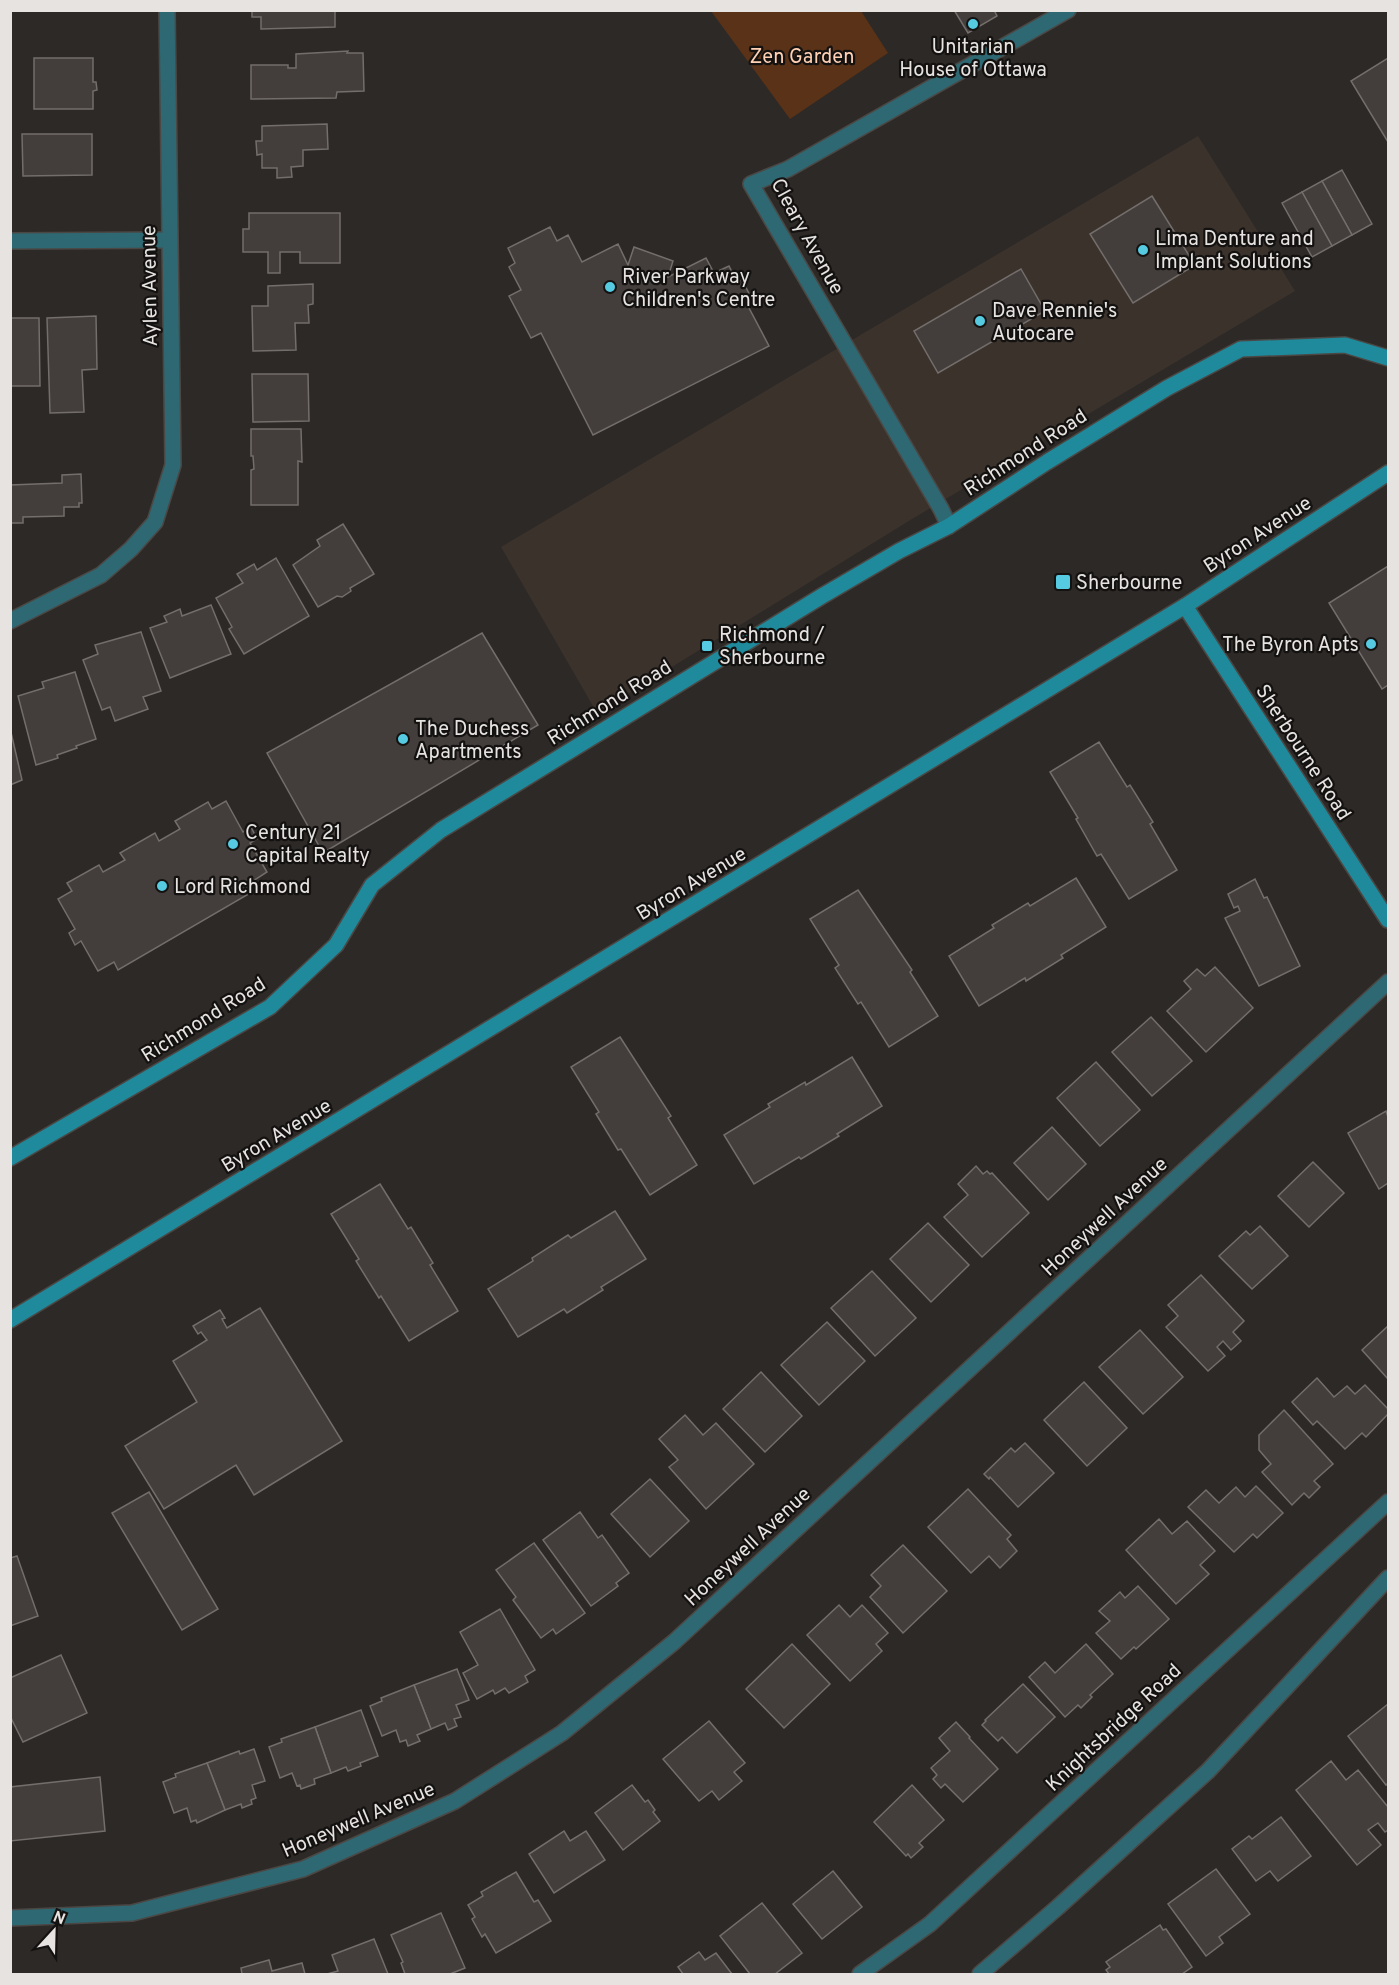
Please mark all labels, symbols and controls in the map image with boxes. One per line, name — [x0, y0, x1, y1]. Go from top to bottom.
marker: Unitarian House of Ottawa — [966, 17, 980, 31]
place label: Unitarian House of Ottawa — [899, 35, 1047, 84]
park label: Zen Garden — [750, 45, 854, 71]
street label: Cleary Avenue — [764, 174, 849, 300]
street label: Aylen Avenue — [137, 225, 165, 347]
place label: Lima Denture and Implant Solutions — [1155, 227, 1314, 276]
marker: Lima Denture and Implant Solutions — [1136, 243, 1150, 257]
place label: River Parkway Children's Centre — [622, 265, 775, 314]
marker: River Parkway Children's Centre — [603, 280, 617, 294]
place label: Dave Rennie's Autocare — [992, 299, 1117, 348]
marker: Dave Rennie's Autocare — [973, 314, 987, 328]
street label: Richmond Road — [959, 404, 1093, 503]
street label: Byron Avenue — [1199, 491, 1317, 580]
place label: Sherbourne — [1076, 571, 1182, 597]
marker: Sherbourne — [1054, 573, 1072, 591]
place label: Richmond / Sherbourne — [719, 623, 825, 672]
place label: The Byron Apts — [1222, 633, 1359, 659]
marker: The Byron Apts — [1364, 637, 1378, 651]
marker: Richmond / Sherbourne — [700, 639, 714, 653]
street label: Richmond Road — [543, 655, 677, 752]
street label: Sherbourne Road — [1249, 680, 1356, 826]
place label: The Duchess Apartments — [415, 717, 529, 766]
marker: The Duchess Apartments — [396, 732, 410, 746]
place label: Century 21 Capital Realty — [245, 821, 370, 870]
marker: Century 21 Capital Realty — [226, 837, 240, 851]
street label: Byron Avenue — [632, 842, 752, 928]
place label: Lord Richmond — [174, 875, 310, 901]
marker: Lord Richmond — [155, 879, 169, 893]
street label: Richmond Road — [137, 972, 271, 1069]
street label: Byron Avenue — [217, 1094, 337, 1180]
street label: Honeywell Avenue — [1037, 1152, 1174, 1283]
street label: Honeywell Avenue — [680, 1482, 817, 1613]
street label: Knightsbridge Road — [1041, 1659, 1188, 1798]
street label: Honeywell Avenue — [278, 1777, 439, 1865]
north arrow — [24, 1901, 84, 1961]
text: N — [50, 1908, 68, 1930]

